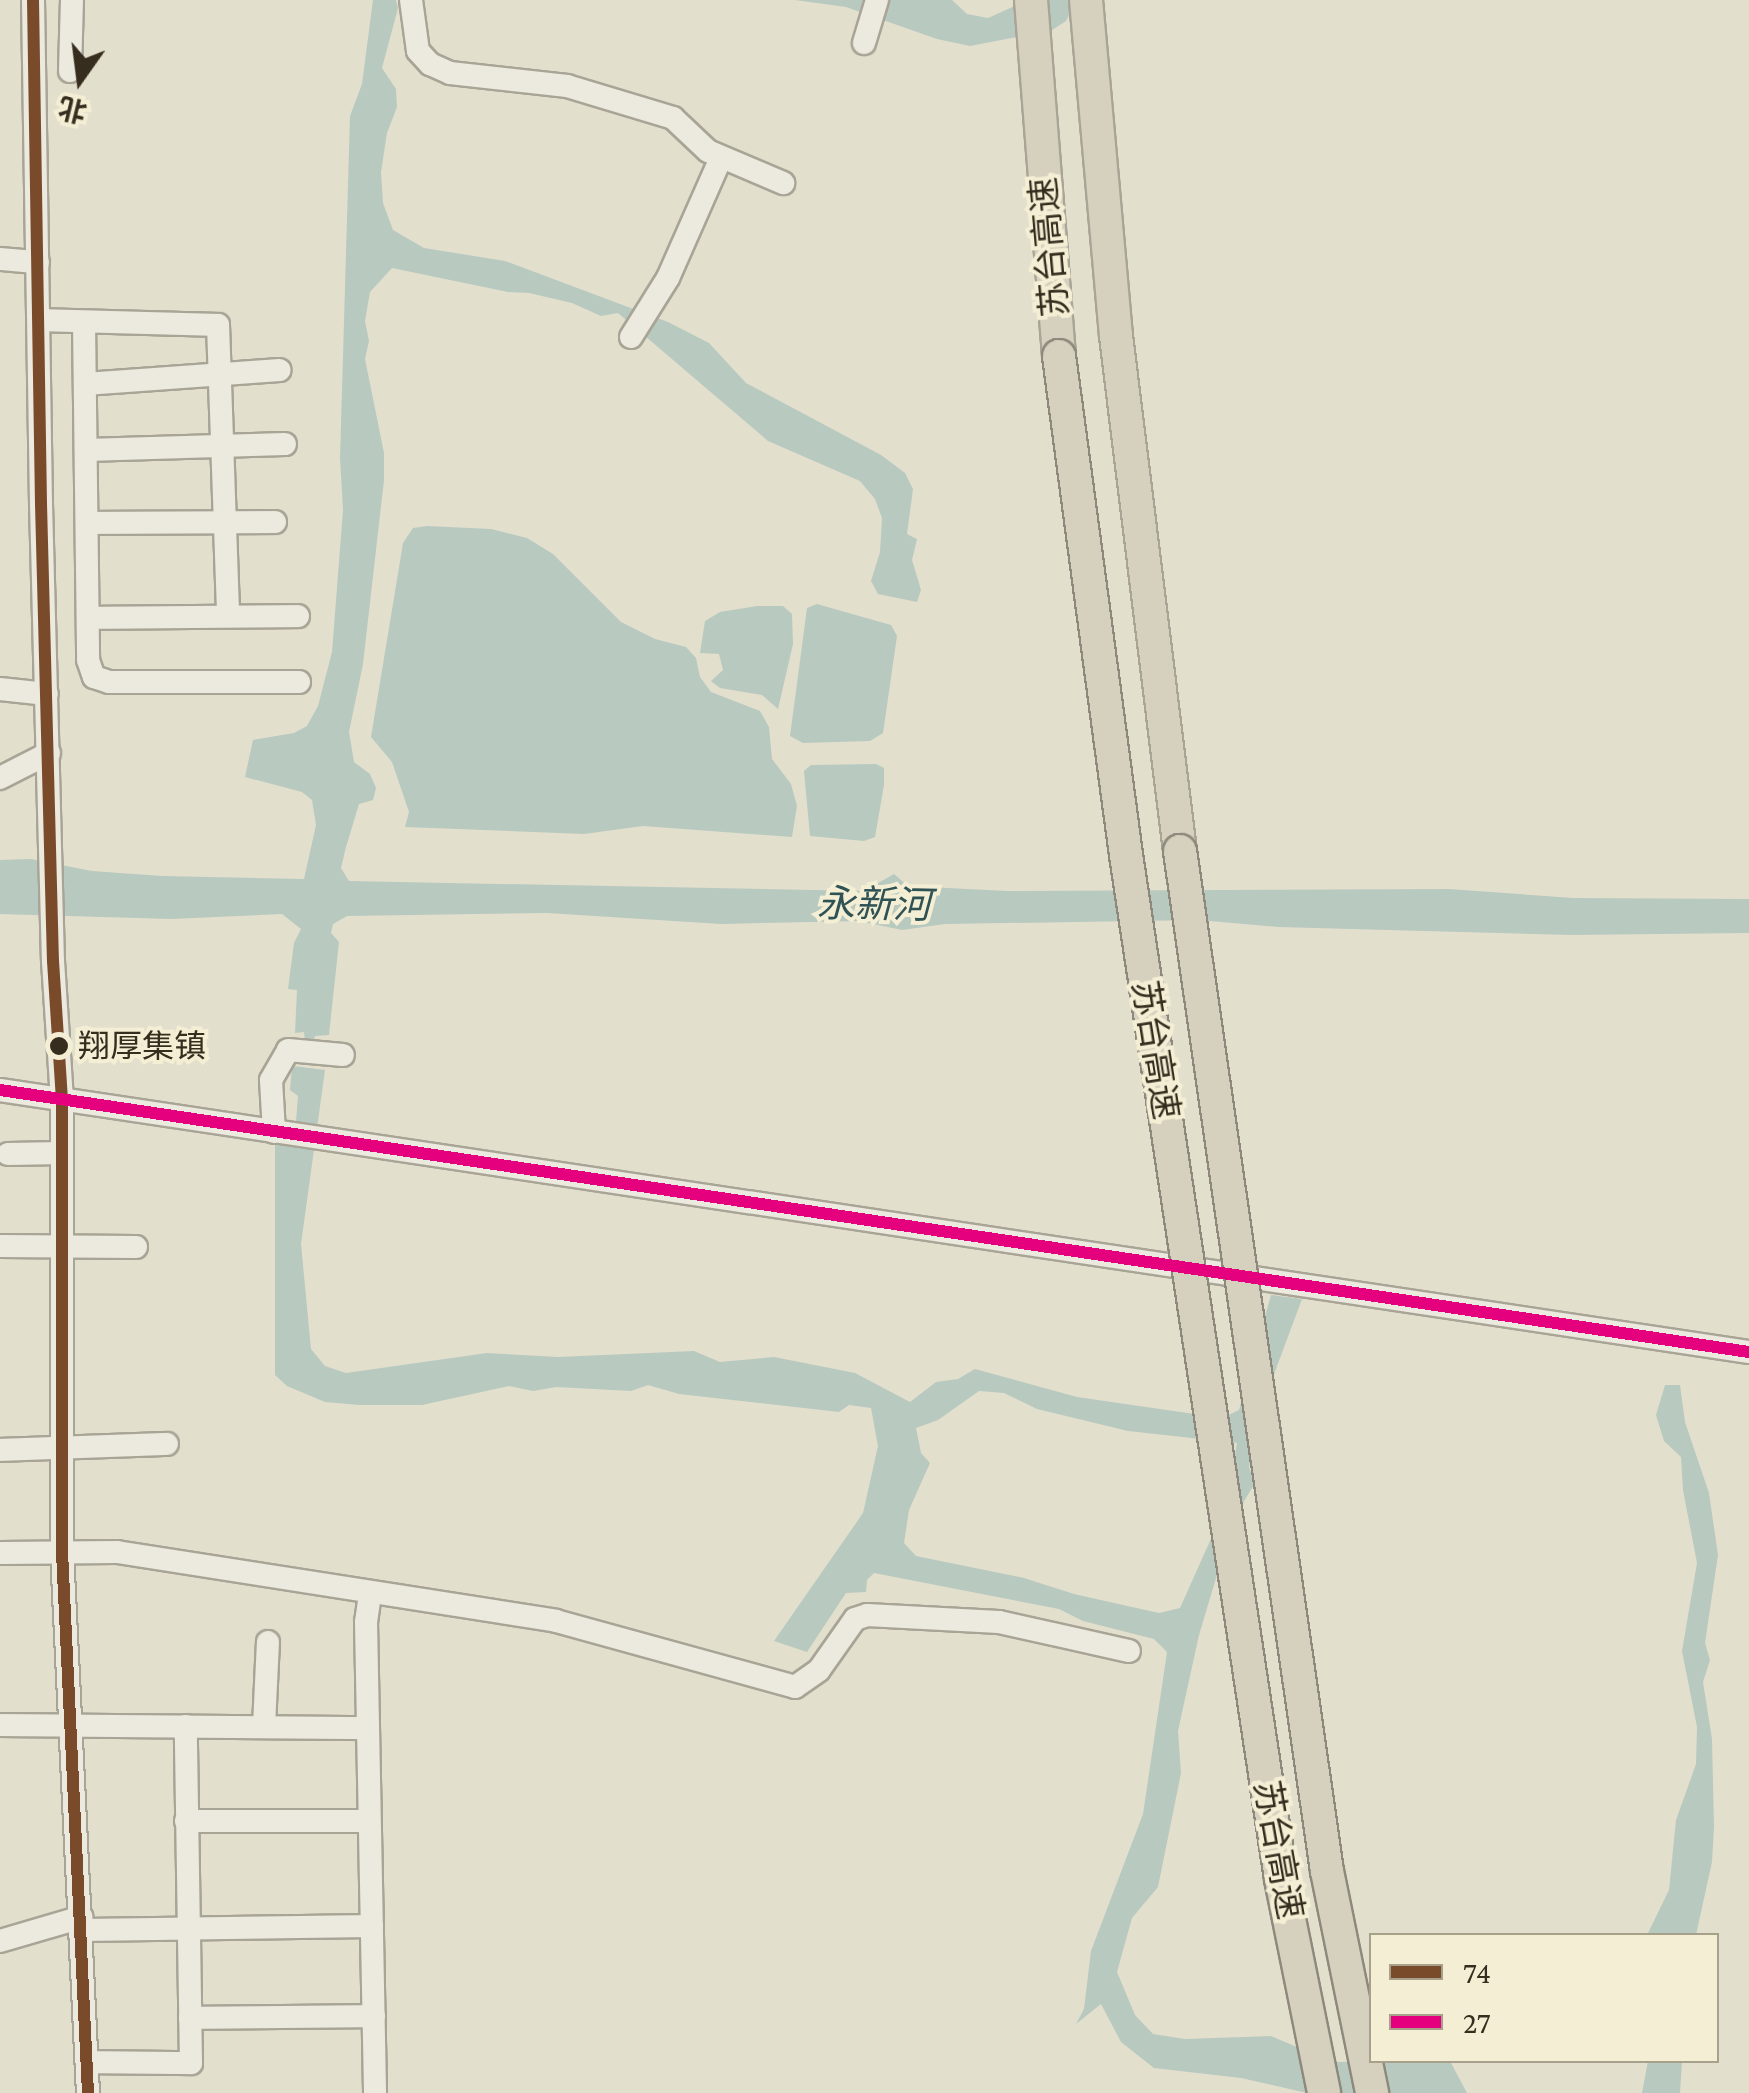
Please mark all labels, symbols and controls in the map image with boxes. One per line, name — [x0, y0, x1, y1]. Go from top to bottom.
north arrow — [30, 30, 130, 130]
text: 北 — [55, 91, 90, 128]
street label: 苏台高速 — [1023, 175, 1077, 319]
water label: 永新河 — [817, 881, 931, 929]
street label: 苏台高速 — [1123, 978, 1187, 1122]
place label: 翔厚集镇 — [78, 1027, 206, 1065]
marker: 翔厚集镇 — [49, 1036, 69, 1056]
street label: 苏台高速 — [1245, 1777, 1311, 1923]
legend — [1369, 1933, 1719, 2063]
text: 74 — [1463, 1956, 1491, 1989]
text: 27 — [1463, 2006, 1491, 2039]

